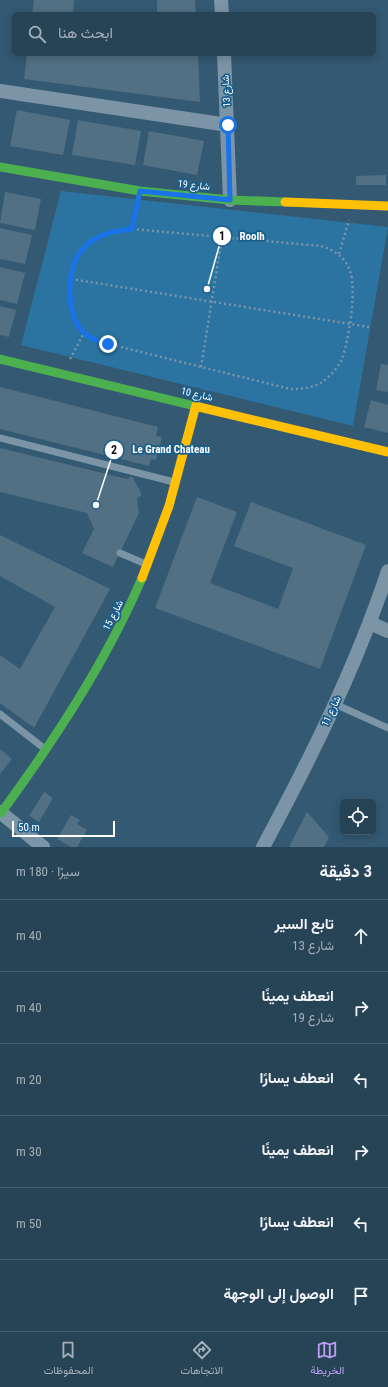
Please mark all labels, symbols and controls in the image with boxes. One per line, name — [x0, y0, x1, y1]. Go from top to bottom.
search box — [12, 12, 376, 56]
icon: search — [26, 23, 48, 45]
text: ابحث هنا — [58, 24, 113, 42]
street label: شارع 13 — [220, 74, 233, 107]
route start — [219, 116, 237, 134]
street label: شارع 19 — [177, 178, 211, 193]
callout: Roolh — [212, 225, 273, 248]
text: 1 — [219, 229, 225, 243]
text: Roolh — [239, 230, 265, 243]
route end — [99, 335, 117, 353]
street label: شارع 10 — [180, 385, 214, 404]
callout: Le Grand Chateau — [104, 438, 218, 461]
text: 2 — [111, 443, 117, 457]
text: Le Grand Chateau — [132, 443, 210, 456]
street label: شارع 15 — [101, 598, 126, 632]
street label: شارع 11 — [319, 694, 344, 728]
map controls — [340, 799, 376, 835]
button: locate — [340, 799, 376, 835]
scale bar — [12, 819, 115, 838]
text: 50 m — [18, 821, 40, 834]
text: 3 دقيقة — [319, 861, 372, 881]
text: سيرًا · 180 m — [16, 864, 80, 879]
text: تابع السير — [275, 915, 334, 933]
icon: ahead — [350, 925, 372, 947]
text: 40 m — [16, 928, 42, 943]
text: شارع 13 — [292, 938, 334, 953]
text: انعطف يمينًا — [261, 987, 334, 1005]
icon: right — [350, 997, 372, 1019]
text: 40 m — [16, 1000, 42, 1015]
text: شارع 19 — [292, 1010, 334, 1025]
text: انعطف يسارًا — [260, 1069, 334, 1087]
icon: left — [350, 1069, 372, 1091]
text: 20 m — [16, 1072, 42, 1087]
text: انعطف يمينًا — [261, 1141, 334, 1159]
icon: right — [350, 1141, 372, 1163]
text: 30 m — [16, 1144, 42, 1159]
text: انعطف يسارًا — [260, 1213, 334, 1231]
icon: left — [350, 1213, 372, 1235]
text: 50 m — [16, 1216, 42, 1231]
text: الوصول إلى الوجهة — [223, 1285, 334, 1303]
icon: arrive — [350, 1285, 372, 1307]
tab: المحفوظات — [44, 1339, 93, 1380]
tab: الاتجاهات — [180, 1339, 223, 1380]
tab: الخريطة — [310, 1339, 344, 1380]

